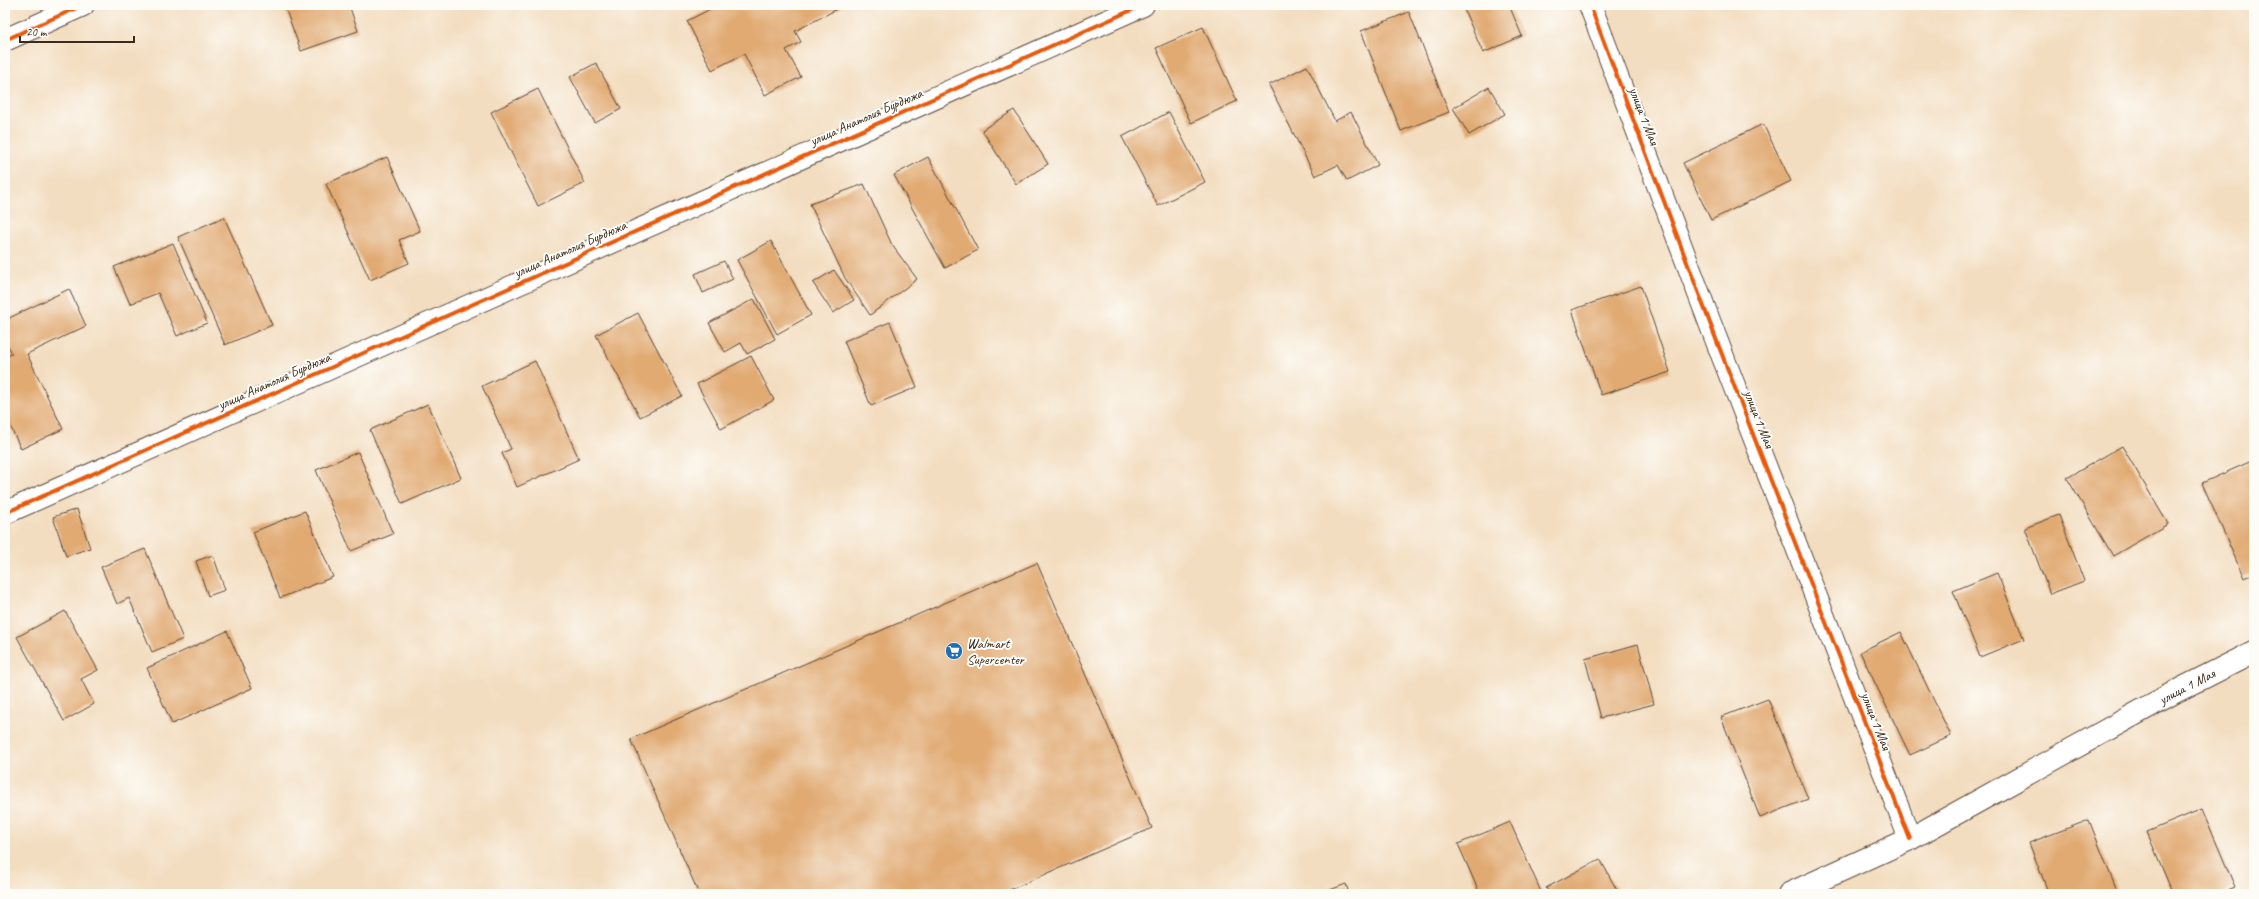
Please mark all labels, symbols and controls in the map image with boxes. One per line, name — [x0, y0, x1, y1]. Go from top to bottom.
scale bar — [20, 18, 134, 44]
text: 20 m — [26, 24, 48, 40]
street label: улица Анатолия Бурдюжа — [806, 84, 926, 150]
street label: улица 1 Мая — [1625, 84, 1663, 149]
street label: улица Анатолия Бурдюжа — [510, 216, 630, 282]
street label: улица Анатолия Бурдюжа — [214, 348, 334, 414]
street label: улица 1 Мая — [1740, 387, 1778, 452]
place label: Walmart Supercenter — [967, 635, 1025, 668]
supermarket icon: Walmart Supercenter — [944, 641, 964, 661]
street label: улица 1 Мая — [2155, 664, 2219, 708]
street label: улица 1 Мая — [1857, 689, 1895, 754]

